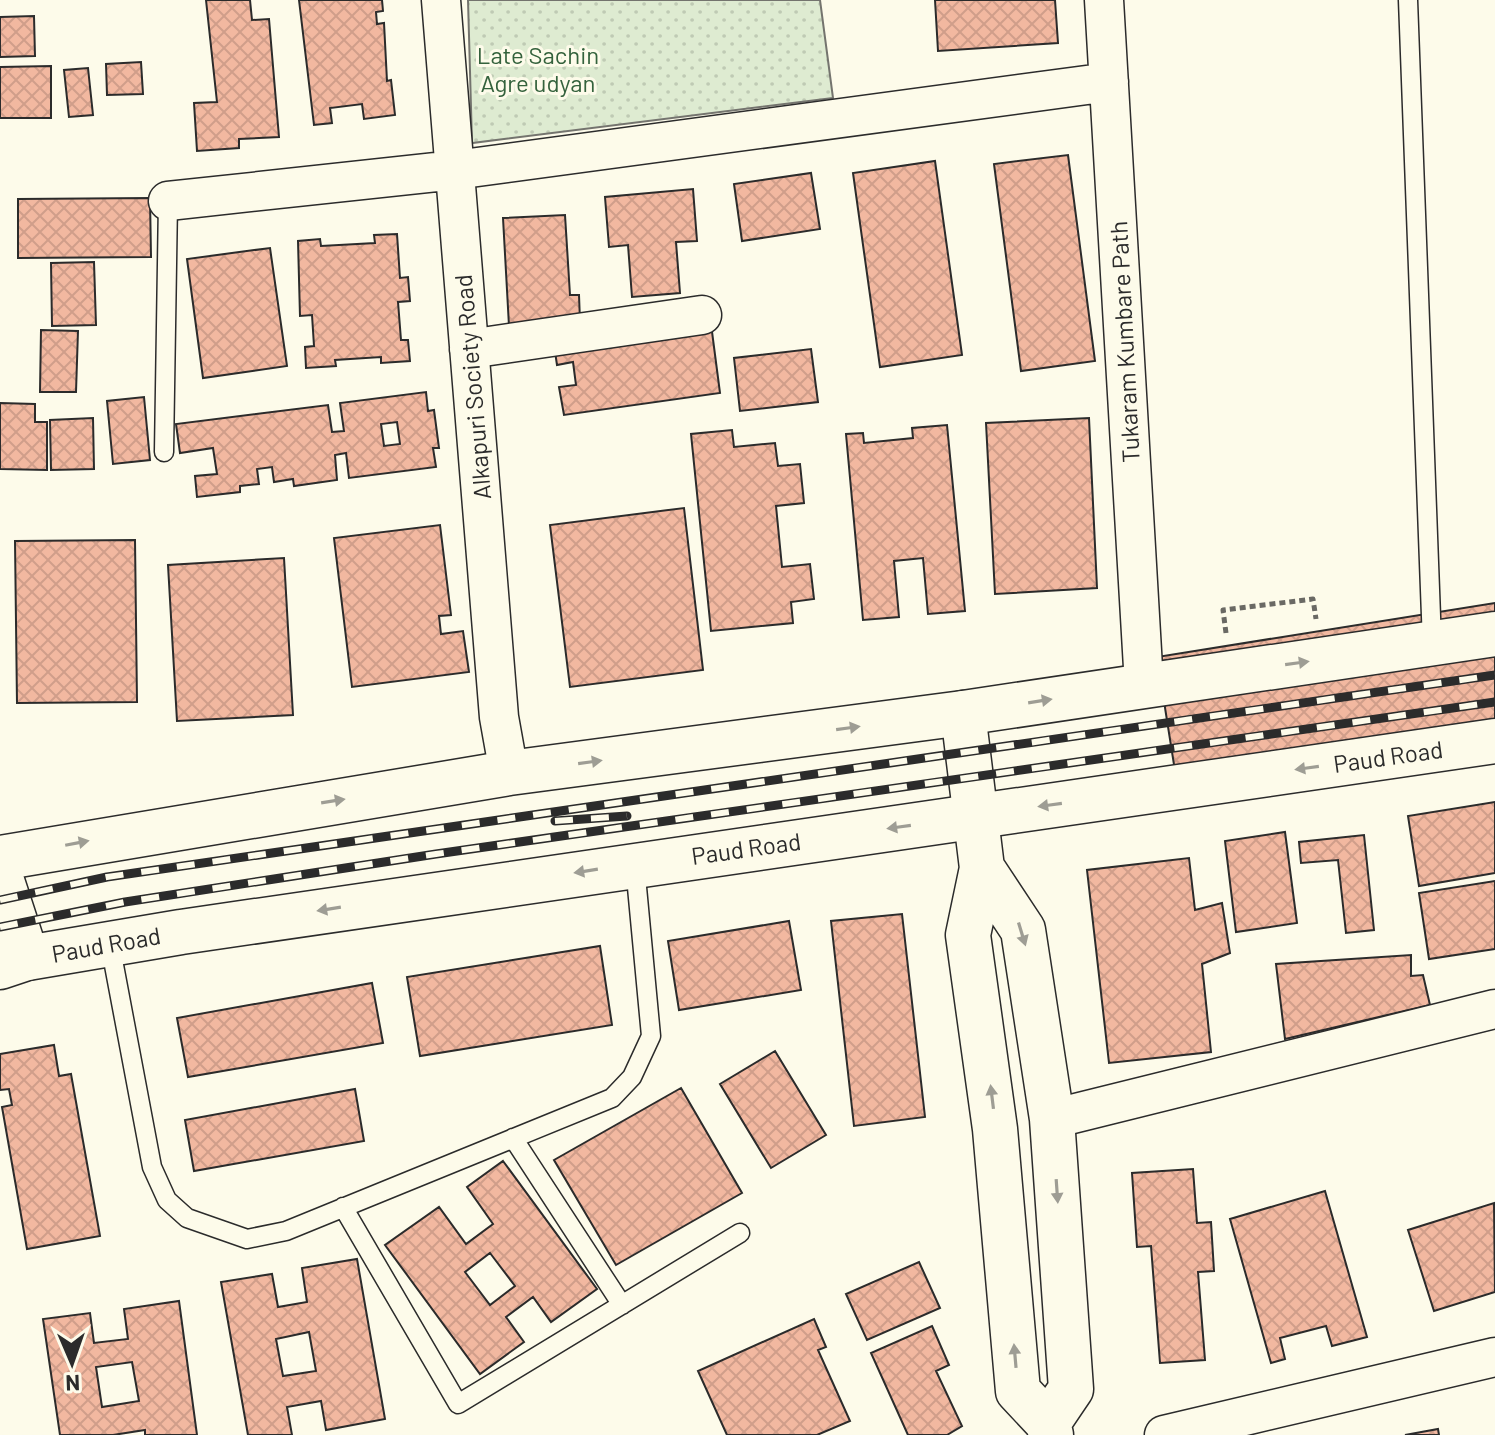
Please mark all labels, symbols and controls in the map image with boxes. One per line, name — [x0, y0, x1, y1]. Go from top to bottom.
park label: Late Sachin Agre udyan — [477, 40, 599, 97]
street label: Tukaram Kumbare Path — [1103, 220, 1145, 464]
street label: Alkapuri Society Road — [448, 273, 496, 501]
one-way arrow — [1285, 656, 1310, 669]
one-way arrow — [1028, 694, 1053, 707]
one-way arrow — [836, 721, 861, 734]
street label: Paud Road — [1331, 734, 1445, 778]
one-way arrow — [578, 755, 603, 768]
one-way arrow — [1294, 762, 1319, 775]
one-way arrow — [321, 794, 346, 807]
one-way arrow — [1037, 799, 1062, 812]
one-way arrow — [886, 821, 911, 834]
street label: Paud Road — [689, 826, 803, 870]
one-way arrow — [64, 837, 89, 849]
one-way arrow — [573, 865, 598, 878]
one-way arrow — [316, 903, 341, 916]
street label: Paud Road — [49, 920, 163, 968]
one-way arrow — [1016, 923, 1029, 947]
one-way arrow — [985, 1084, 998, 1109]
one-way arrow — [1051, 1179, 1064, 1204]
north arrow — [32, 1323, 112, 1403]
one-way arrow — [1009, 1343, 1022, 1368]
text: N — [65, 1371, 81, 1397]

